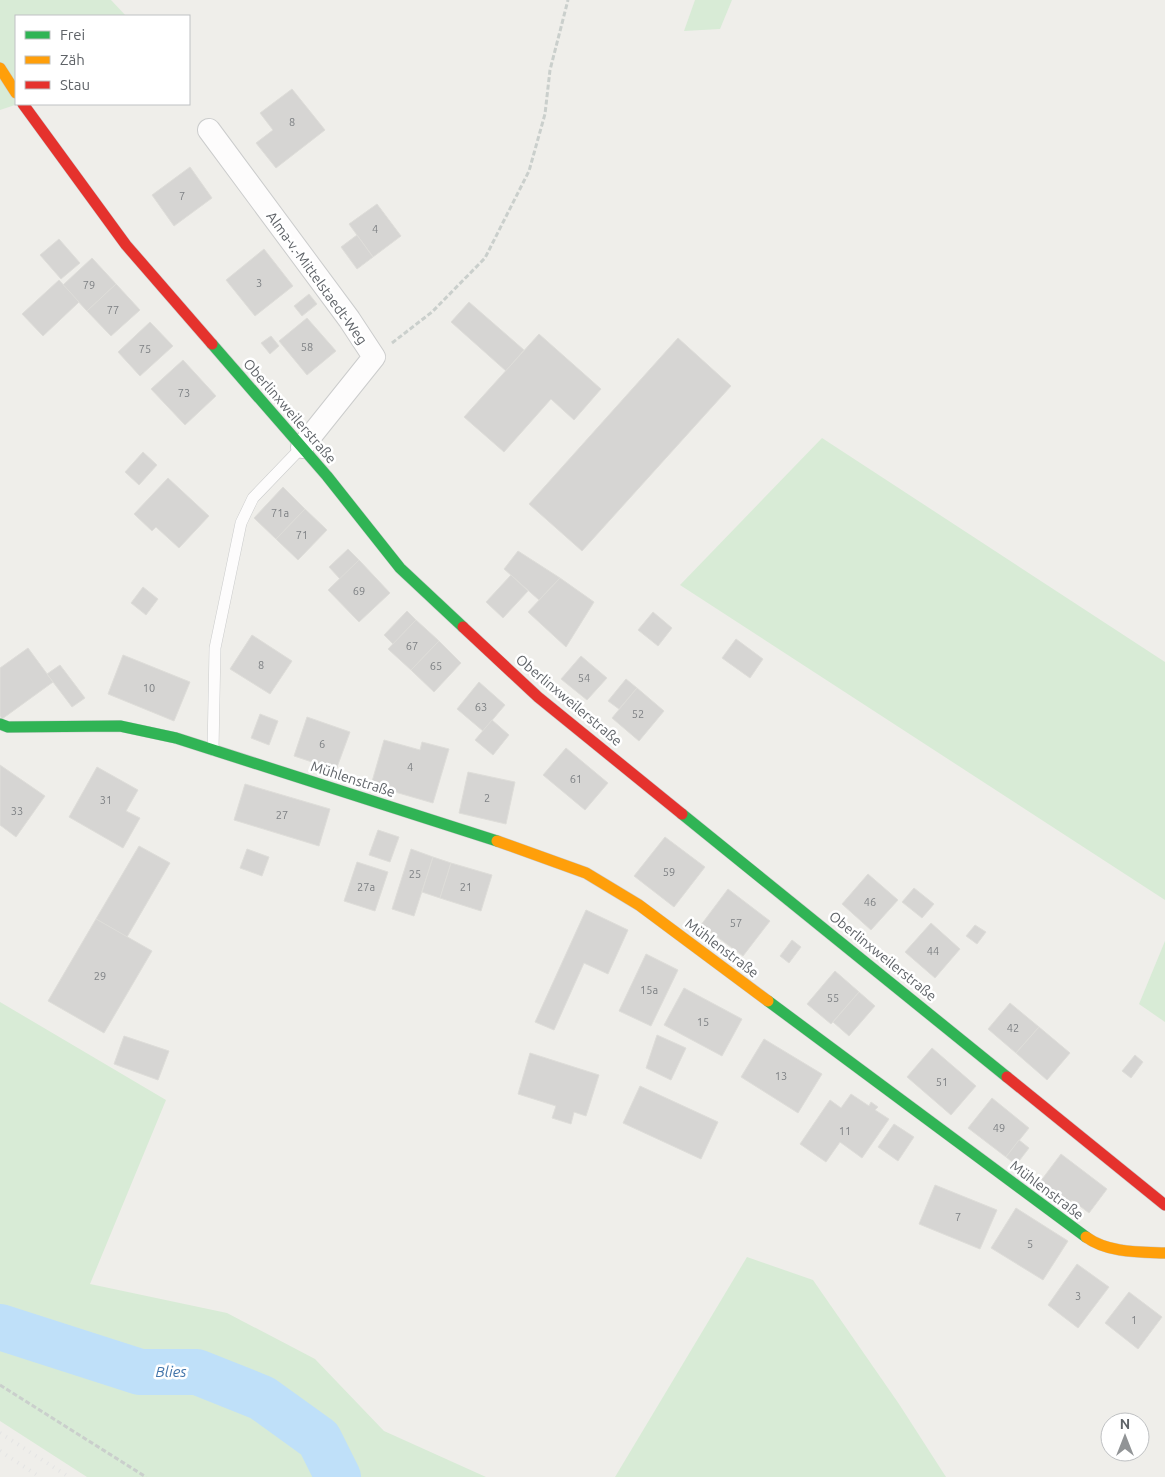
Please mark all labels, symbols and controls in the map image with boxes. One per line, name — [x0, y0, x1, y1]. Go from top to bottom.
legend — [15, 15, 190, 105]
text: Frei — [60, 26, 85, 43]
text: Zäh — [60, 51, 85, 68]
text: Stau — [60, 76, 90, 93]
house number: 8 — [289, 116, 295, 128]
house number: 7 — [179, 190, 185, 202]
street label: Alma-v.-Mittelstaedt-Weg — [263, 208, 371, 348]
house number: 4 — [372, 223, 378, 235]
house number: 3 — [256, 277, 262, 289]
house number: 79 — [83, 279, 95, 291]
house number: 77 — [107, 304, 119, 316]
house number: 58 — [301, 341, 313, 353]
house number: 75 — [139, 343, 151, 355]
street label: Oberlinxweilerstraße — [240, 355, 340, 467]
house number: 73 — [178, 387, 190, 399]
house number: 71a — [271, 507, 289, 519]
house number: 71 — [296, 529, 308, 541]
house number: 69 — [353, 585, 365, 597]
house number: 67 — [406, 640, 418, 652]
street label: Oberlinxweilerstraße — [513, 651, 625, 749]
house number: 8 — [258, 659, 264, 671]
house number: 65 — [430, 660, 442, 672]
house number: 54 — [578, 672, 590, 684]
house number: 10 — [143, 682, 155, 694]
house number: 63 — [475, 701, 487, 713]
house number: 52 — [632, 708, 644, 720]
house number: 6 — [319, 738, 325, 750]
street label: Mühlenstraße — [309, 758, 397, 800]
house number: 4 — [407, 761, 413, 773]
house number: 61 — [570, 773, 582, 785]
house number: 2 — [484, 792, 490, 804]
house number: 31 — [100, 794, 112, 806]
house number: 33 — [11, 805, 23, 817]
house number: 27 — [276, 809, 288, 821]
house number: 59 — [663, 866, 675, 878]
house number: 25 — [409, 868, 421, 880]
house number: 27a — [357, 881, 375, 893]
house number: 21 — [460, 881, 472, 893]
house number: 46 — [864, 896, 876, 908]
street label: Oberlinxweilerstraße — [826, 908, 940, 1004]
street label: Mühlenstraße — [682, 915, 762, 981]
house number: 57 — [730, 917, 742, 929]
house number: 44 — [927, 945, 939, 957]
house number: 29 — [94, 970, 106, 982]
house number: 15a — [640, 984, 658, 996]
house number: 55 — [827, 992, 839, 1004]
house number: 15 — [697, 1016, 709, 1028]
house number: 42 — [1007, 1022, 1019, 1034]
house number: 13 — [775, 1070, 787, 1082]
house number: 51 — [936, 1076, 948, 1088]
house number: 49 — [993, 1122, 1005, 1134]
house number: 11 — [839, 1125, 851, 1137]
street label: Mühlenstraße — [1007, 1157, 1087, 1223]
house number: 7 — [955, 1211, 961, 1223]
house number: 5 — [1027, 1238, 1033, 1250]
house number: 3 — [1075, 1290, 1081, 1302]
house number: 1 — [1131, 1314, 1137, 1326]
water label: Blies — [155, 1363, 187, 1380]
north arrow — [1100, 1412, 1150, 1462]
text: N — [1120, 1416, 1130, 1432]

